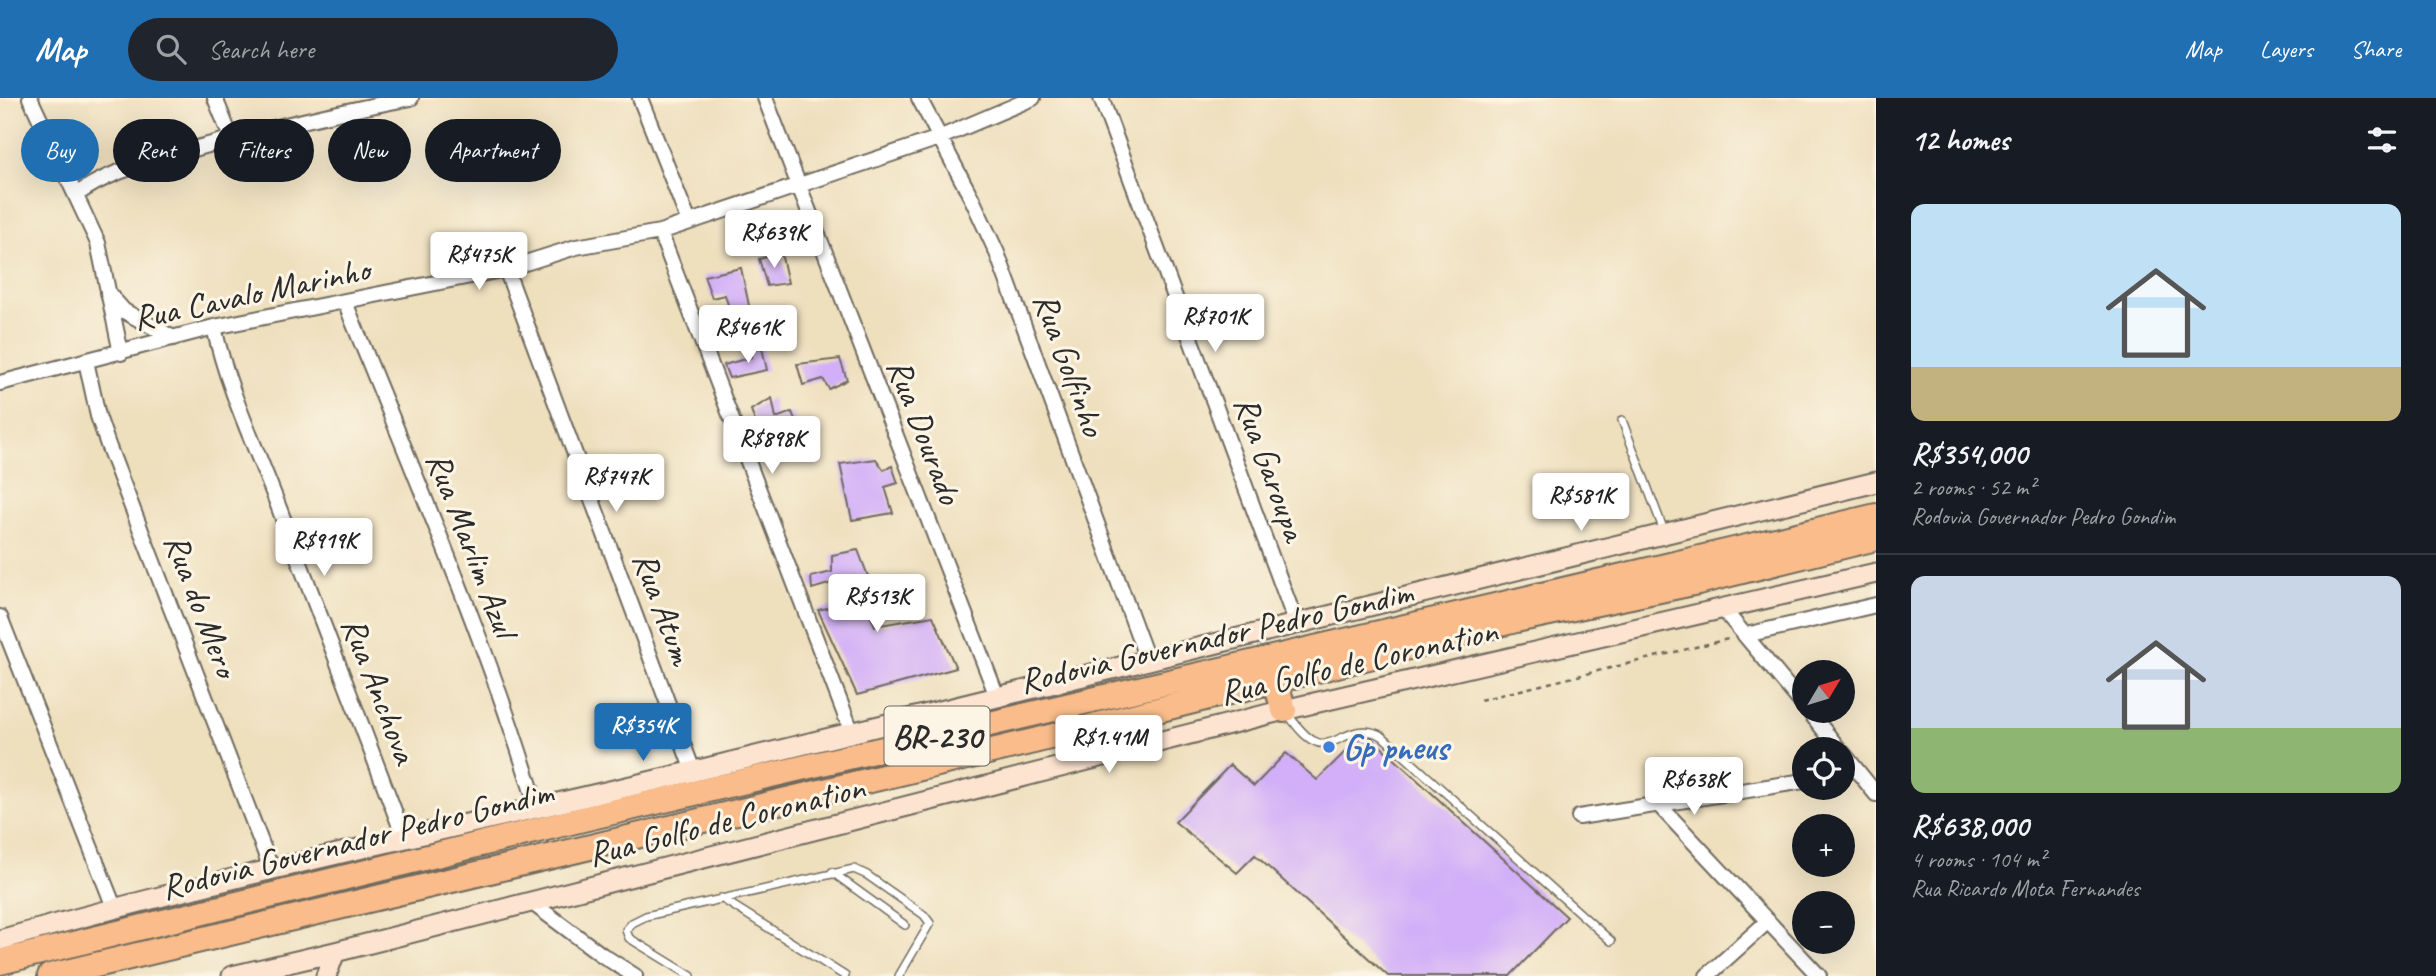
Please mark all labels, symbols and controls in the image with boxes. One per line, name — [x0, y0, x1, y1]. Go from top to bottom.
search box — [128, 18, 618, 81]
text: Map — [35, 28, 86, 70]
icon: search — [152, 30, 190, 68]
text: Search here — [208, 33, 314, 66]
text: Map — [2185, 34, 2222, 64]
text: Layers — [2260, 34, 2313, 64]
text: Share — [2351, 34, 2401, 64]
chip: Buy — [21, 119, 99, 182]
chip: Rent — [113, 119, 200, 182]
chip: Filters — [214, 119, 314, 182]
chip: New — [328, 119, 411, 182]
chip: Apartment — [425, 119, 561, 182]
text: 12 homes — [1911, 121, 2009, 159]
icon: filters — [2363, 121, 2401, 159]
pin: R$639K — [717, 211, 831, 270]
text: R$639K — [741, 218, 807, 247]
pin: R$475K — [422, 232, 536, 292]
text: R$475K — [446, 240, 512, 269]
street label: Rua Cavalo Marinho — [129, 246, 377, 340]
icon: home — [2093, 250, 2219, 376]
street label: Rua Golfinho — [1023, 286, 1117, 443]
pin: R$701K — [1158, 294, 1272, 354]
text: R$701K — [1182, 302, 1248, 331]
pin: R$461K — [691, 306, 805, 365]
text: R$461K — [715, 313, 781, 342]
street label: Rua Dourado — [876, 352, 973, 511]
street label: Rua Garoupa — [1224, 390, 1318, 549]
pin: R$898K — [715, 416, 829, 476]
text: R$898K — [739, 424, 805, 453]
text: R$354,000 — [1911, 435, 2027, 473]
street label: Rua Marlim Azul — [416, 446, 529, 648]
pin: R$747K — [559, 454, 673, 514]
text: R$747K — [583, 462, 649, 491]
text: 2 rooms · 52 m² — [1911, 473, 2035, 502]
pin: R$581K — [1524, 474, 1638, 533]
text: R$581K — [1548, 481, 1614, 510]
text: Rodovia Governador Pedro Gondim — [1911, 502, 2175, 531]
pin: R$919K — [267, 518, 381, 578]
text: R$919K — [291, 526, 357, 555]
street label: Rua do Mero — [154, 527, 251, 686]
street label: Rua Atum — [622, 546, 706, 673]
street label: Rodovia Governador Pedro Gondim — [1015, 569, 1418, 704]
pin: R$513K — [820, 574, 934, 634]
text: R$513K — [844, 582, 910, 611]
street label: Rua Golfo de Coronation — [1215, 607, 1502, 715]
street label: Rua Anchova — [331, 611, 429, 772]
icon: home — [2093, 622, 2219, 748]
north arrow — [1792, 660, 1855, 723]
map controls — [1792, 660, 1855, 954]
pin: R$354K — [586, 704, 700, 763]
road number: BR-230 — [884, 706, 990, 765]
text: R$354K — [610, 711, 676, 740]
pin: R$1.41M — [1044, 716, 1174, 775]
text: R$1.41M — [1071, 723, 1147, 752]
place label: Gp pneus — [1343, 725, 1452, 770]
button: locate — [1792, 737, 1855, 800]
marker: Gp pneus — [1321, 739, 1337, 755]
pin: R$638K — [1637, 758, 1751, 817]
street label: Rua Golfo de Coronation — [583, 764, 870, 877]
text: R$638K — [1661, 765, 1727, 794]
street label: Rodovia Governador Pedro Gondim — [157, 769, 559, 910]
text: R$638,000 — [1911, 807, 2028, 845]
button: + — [1792, 814, 1855, 877]
text: 4 rooms · 104 m² — [1911, 845, 2046, 874]
text: Rua Ricardo Mota Fernandes — [1911, 874, 2140, 903]
button: − — [1792, 891, 1855, 954]

